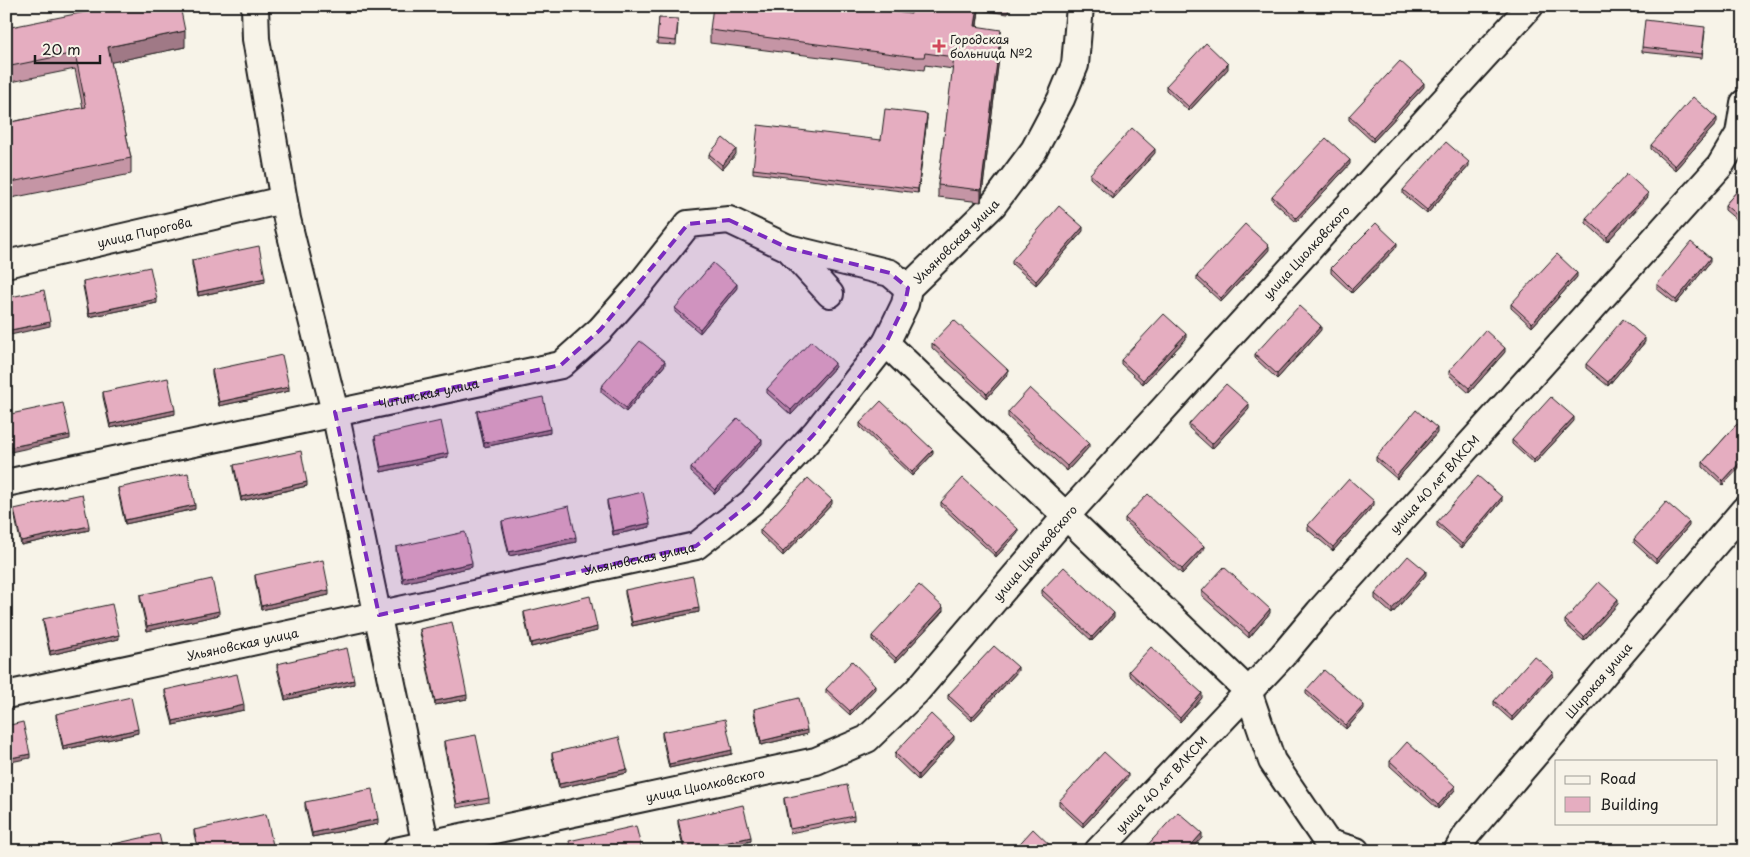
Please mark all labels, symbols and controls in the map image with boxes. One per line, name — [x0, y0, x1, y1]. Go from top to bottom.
place label: Городская больница №2 — [950, 30, 1033, 62]
scale bar — [35, 32, 100, 64]
text: 20 m — [42, 37, 81, 60]
marker: Городская больница №2 — [932, 39, 946, 53]
street label: Ульяновская улица — [909, 195, 1004, 287]
street label: улица Циолковского — [1259, 201, 1354, 303]
street label: улица Пирогова — [95, 212, 194, 252]
street label: Читинская улица — [377, 374, 481, 413]
street label: улица 40 лет ВЛКСМ — [1385, 431, 1483, 537]
street label: улица Циолковского — [989, 501, 1081, 605]
street label: Ульяновская улица — [582, 537, 697, 579]
street label: Ульяновская улица — [185, 623, 300, 665]
street label: Широкая улица — [1561, 638, 1636, 722]
street label: улица 40 лет ВЛКСМ — [1111, 732, 1211, 836]
legend — [1555, 760, 1718, 824]
street label: улица Циолковского — [644, 763, 766, 806]
text: Road — [1600, 766, 1636, 789]
text: Building — [1600, 792, 1659, 815]

